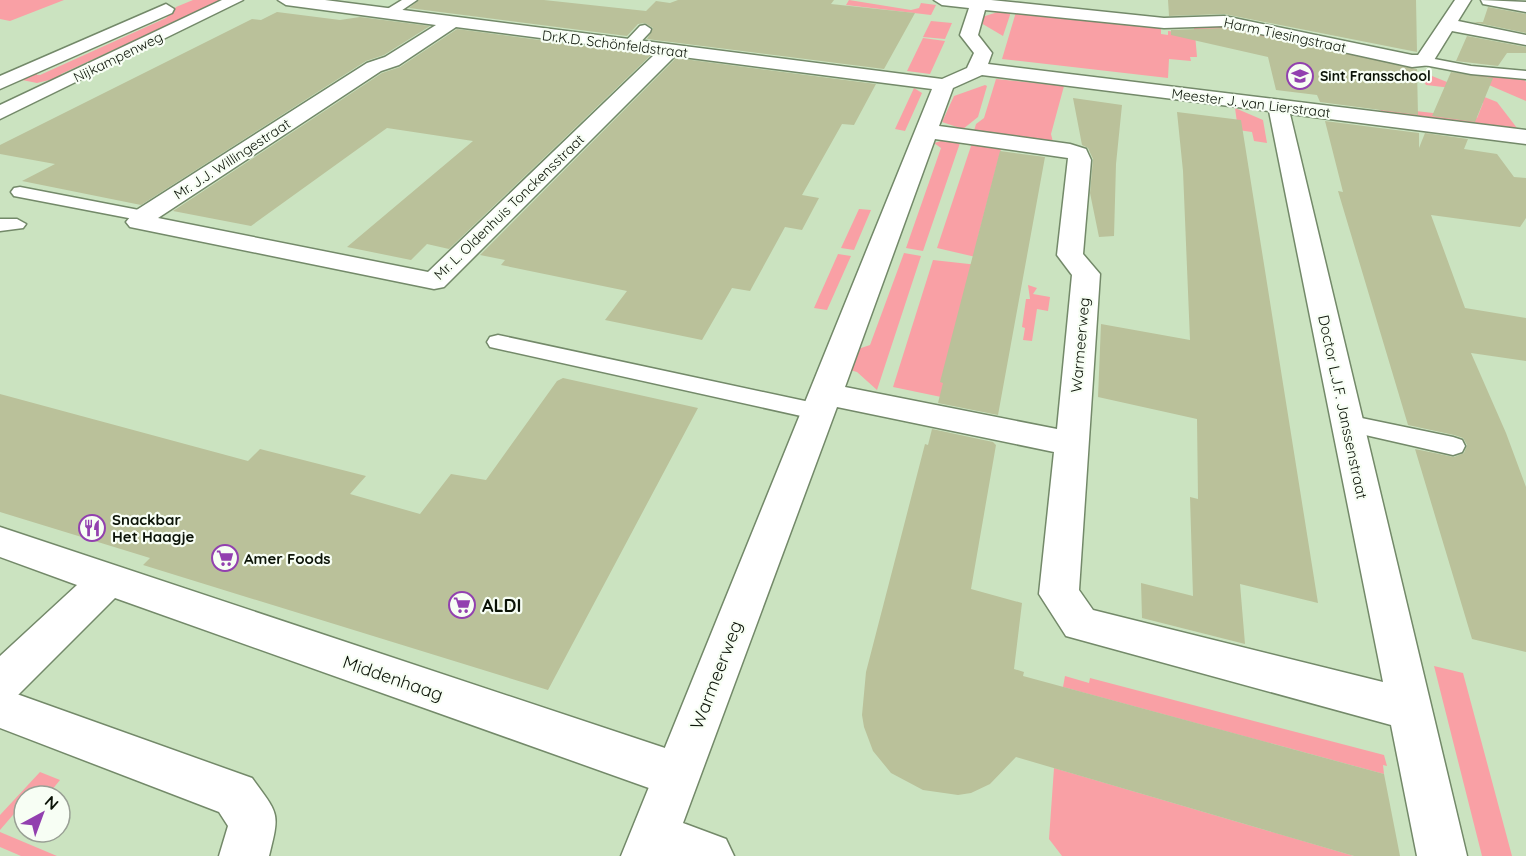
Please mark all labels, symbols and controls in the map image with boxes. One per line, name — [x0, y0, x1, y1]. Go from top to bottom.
street label: Harm Tiesingstraat — [1222, 13, 1348, 57]
street label: Dr.K.D. Schönfeldstraat — [541, 26, 689, 62]
street label: Nijkampenweg — [70, 28, 166, 86]
school or university icon: Sint Fransschool — [1285, 61, 1315, 91]
place label: Sint Fransschool — [1320, 67, 1431, 85]
street label: Meester J. van Lierstraat — [1170, 84, 1332, 122]
street label: Mr. J.J. Willingestraat — [170, 114, 294, 203]
street label: Mr. L. Oldenhuis Tonckensstraat — [430, 130, 588, 284]
street label: Warmeerweg — [1066, 297, 1094, 393]
street label: Doctor L.J.F. Janssenstraat — [1314, 313, 1372, 501]
place label: Snackbar Het Haagje — [112, 510, 195, 546]
restaurant icon: Snackbar Het Haagje — [77, 513, 107, 543]
supermarket icon: Amer Foods — [210, 543, 240, 573]
place label: Amer Foods — [244, 549, 331, 568]
supermarket icon: ALDI — [447, 590, 477, 620]
place label: ALDI — [482, 594, 521, 617]
street label: Warmeerweg — [685, 617, 747, 733]
street label: Middenhaag — [340, 650, 446, 706]
north arrow — [12, 784, 72, 844]
text: N — [41, 791, 63, 814]

